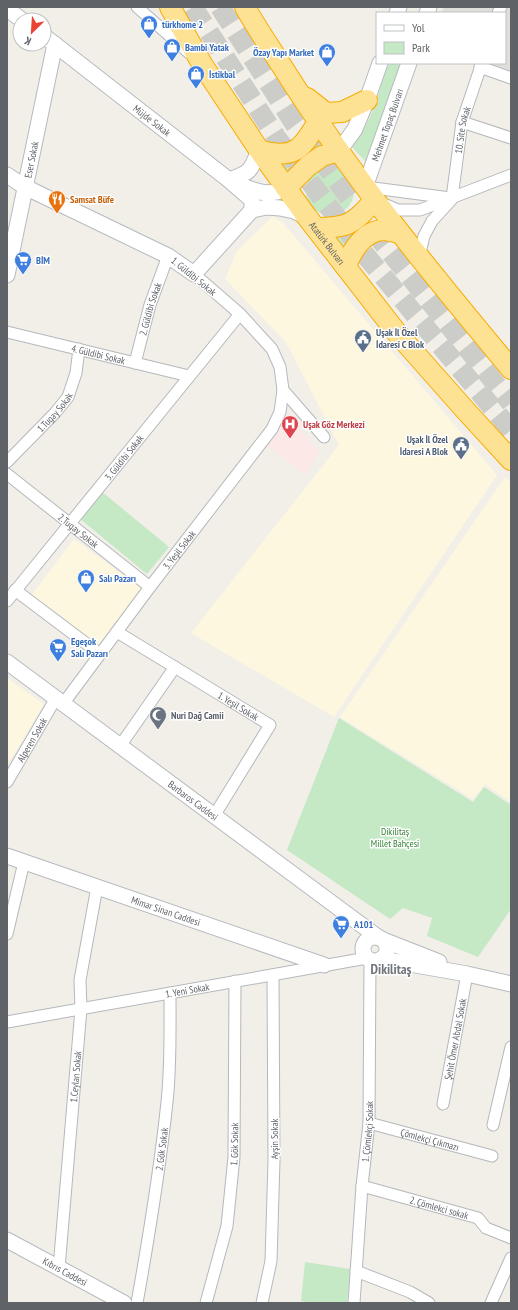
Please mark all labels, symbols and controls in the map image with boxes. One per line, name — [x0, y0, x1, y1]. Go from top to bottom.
north arrow — [12, 12, 52, 52]
legend — [376, 12, 506, 64]
shop icon: türkhome 2 — [139, 14, 159, 39]
place label: türkhome 2 — [162, 18, 203, 31]
text: Yol — [412, 20, 425, 35]
text: K — [22, 33, 33, 49]
shop icon: Bambi Yatak — [162, 37, 182, 62]
text: Park — [412, 40, 430, 55]
place label: Bambi Yatak — [185, 41, 230, 54]
shop icon: Özay Yapı Market — [317, 42, 337, 67]
place label: Özay Yapı Market — [253, 46, 314, 59]
shop icon: İstikbal — [186, 64, 206, 89]
place label: İstikbal — [209, 68, 236, 81]
street label: Mehmet Topaç Bulvarı — [369, 87, 406, 163]
street label: Müjde Sokak — [130, 102, 173, 139]
street label: 10. Site Sokak — [452, 104, 474, 154]
street label: Eser Sokak — [21, 140, 42, 179]
restaurant icon: Samsat Büfe — [47, 189, 67, 214]
place label: Samsat Büfe — [70, 193, 114, 206]
street label: Atatürk Bulvarı — [306, 219, 348, 268]
supermarket icon: BİM — [13, 250, 33, 275]
place label: BİM — [36, 254, 50, 267]
street label: 1. Güldibi Sokak — [168, 254, 219, 299]
street label: 2. Güldibi Sokak — [136, 281, 165, 337]
place label: Uşak İl Özel İdaresi C Blok — [376, 326, 425, 351]
public building icon: Uşak İl Özel İdaresi C Blok — [353, 328, 373, 353]
street label: 4. Güldibi Sokak — [70, 342, 127, 367]
street label: 1.Tugay Sokak — [34, 391, 76, 435]
hospital icon: Uşak Göz Merkezi — [280, 414, 300, 439]
place label: Uşak Göz Merkezi — [303, 418, 365, 431]
street label: 3. Güldibi Sokak — [102, 432, 146, 483]
place label: Uşak İl Özel İdaresi A Blok — [400, 433, 449, 458]
public building icon: Uşak İl Özel İdaresi A Blok — [451, 435, 471, 460]
street label: 2.Tugay Sokak — [55, 511, 101, 551]
street label: 3. Yeşil Sokak — [160, 528, 198, 572]
shop icon: Salı Pazarı — [76, 568, 96, 593]
place label: Salı Pazarı — [99, 572, 136, 585]
place label: Egeşok Salı Pazarı — [71, 635, 108, 660]
supermarket icon: Egeşok Salı Pazarı — [48, 637, 68, 662]
street label: 1. Yeşil Sokak — [215, 689, 261, 724]
mosque icon: Nuri Dağ Camii — [148, 705, 168, 730]
place label: Nuri Dağ Camii — [171, 709, 224, 722]
street label: Alperen Sokak — [14, 715, 50, 765]
street label: Barbaros Caddesi — [165, 778, 221, 824]
park label: Dikilitaş Millet Bahçesi — [371, 825, 419, 850]
street label: Mimar Sinan Caddesi — [129, 893, 202, 929]
supermarket icon: A101 — [331, 914, 351, 939]
place label: A101 — [353, 918, 374, 931]
district label: Dikilitaş — [371, 960, 412, 978]
street label: 1. Yeni Sokak — [164, 980, 210, 1001]
street label: Şehit Ömer Abdal Sokak — [442, 997, 469, 1081]
street label: 1.Ceylan Sokak — [67, 1050, 84, 1103]
street label: 1. Çömlekçi Sokak — [359, 1101, 376, 1163]
street label: Ayşin Sokak — [268, 1119, 281, 1159]
street label: 1. Gök Sokak — [227, 1122, 241, 1166]
street label: Çömlekçi Çıkmazı — [399, 1126, 460, 1154]
street label: 2. Gök Sokak — [153, 1127, 171, 1171]
street label: 2. Çömlekci sokak — [408, 1193, 470, 1222]
street label: Kıbrıs Caddesi — [40, 1254, 89, 1289]

